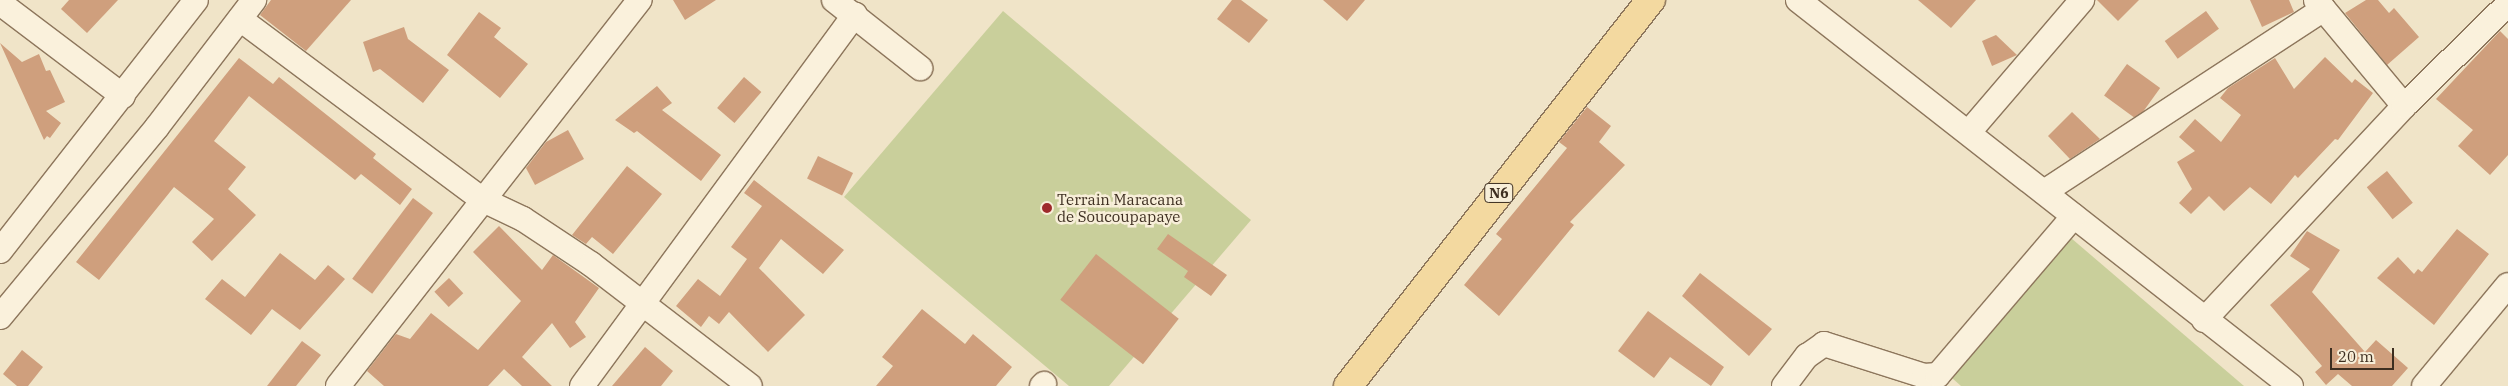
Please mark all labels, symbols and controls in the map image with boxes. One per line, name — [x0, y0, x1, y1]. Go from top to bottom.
road number: N6 — [1484, 182, 1514, 204]
place label: Terrain Maracana de Soucoupapaye — [1057, 190, 1183, 225]
marker: Terrain Maracana de Soucoupapaye — [1041, 202, 1053, 214]
scale bar — [2333, 338, 2397, 370]
text: 20 m — [2338, 347, 2374, 366]

